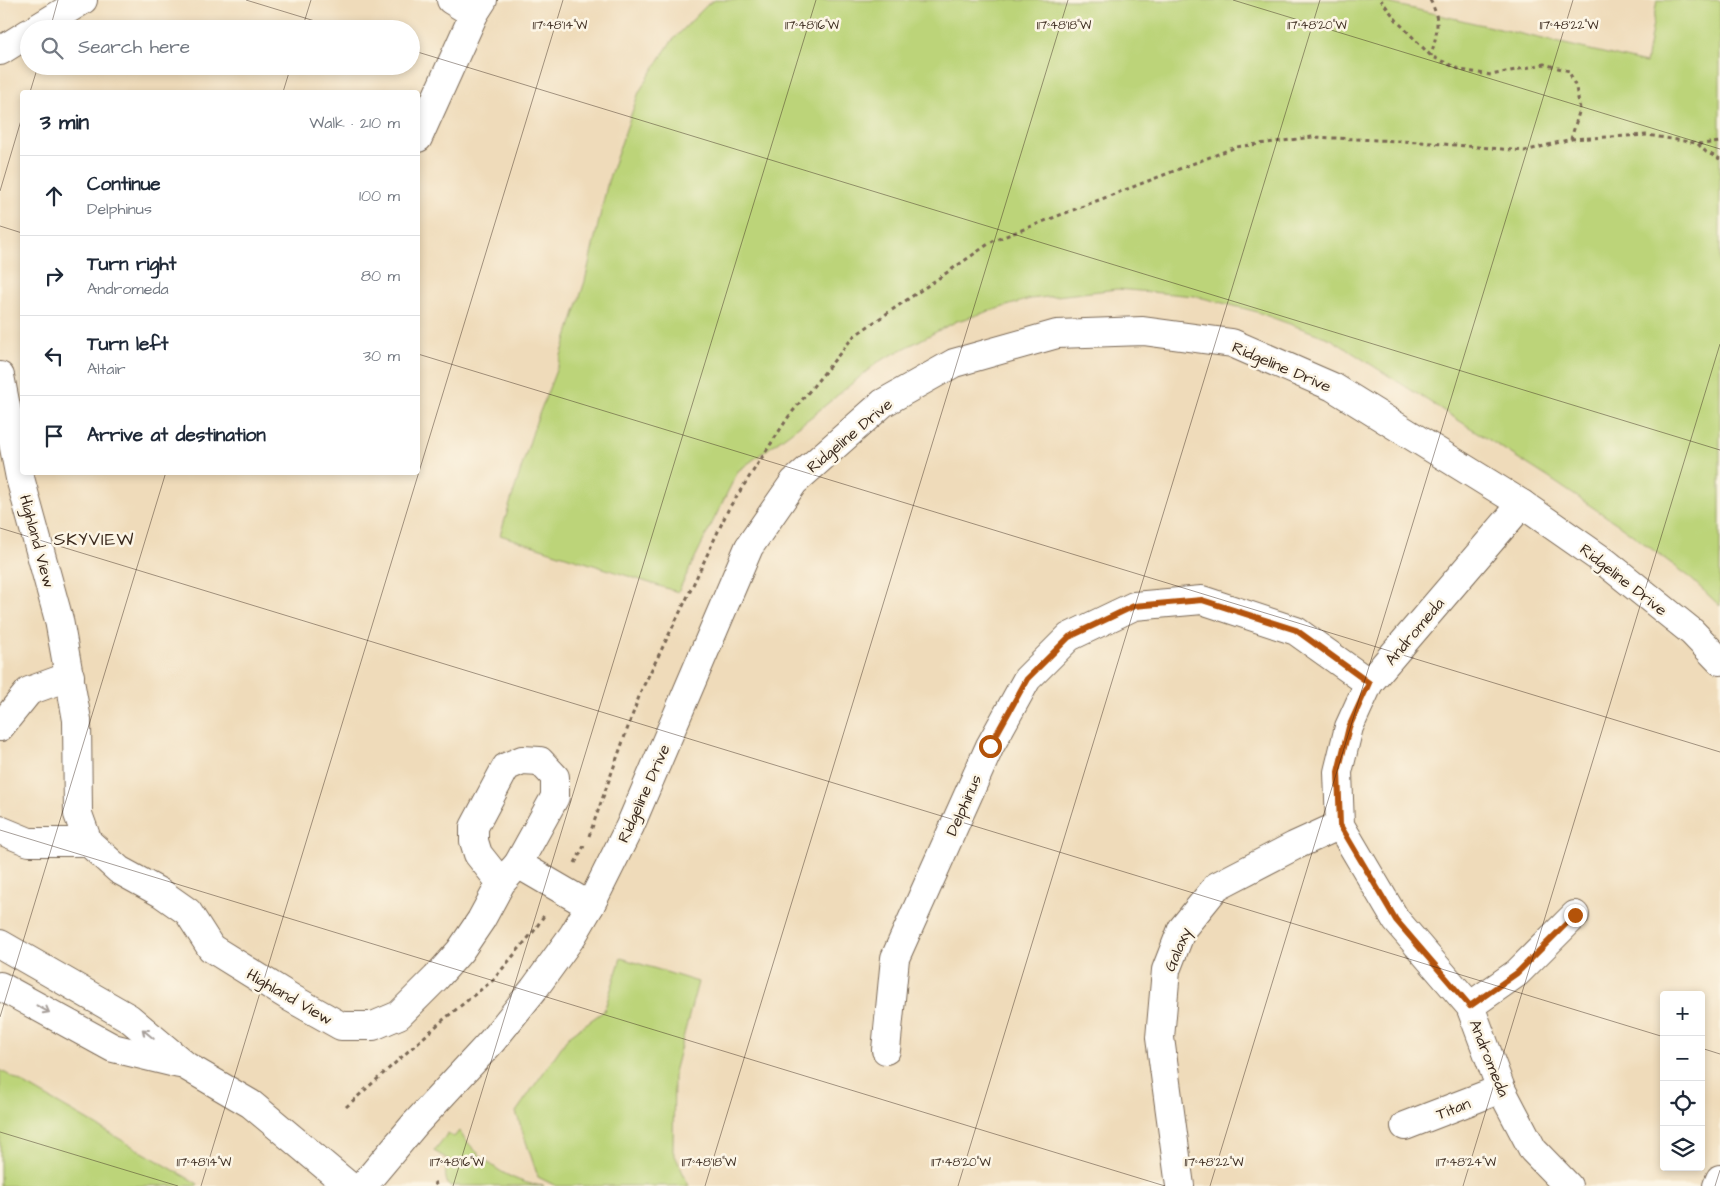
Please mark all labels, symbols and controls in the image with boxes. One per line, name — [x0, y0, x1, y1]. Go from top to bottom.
text: 117°48'14"W — [533, 17, 588, 34]
text: 117°48'16"W — [785, 17, 840, 34]
text: 117°48'18"W — [1037, 17, 1092, 34]
text: 117°48'20"W — [1287, 17, 1347, 34]
text: 117°48'22"W — [1540, 17, 1599, 34]
search box — [20, 20, 420, 75]
icon: search — [38, 34, 66, 62]
text: Search here — [78, 34, 190, 61]
text: 3 min — [40, 108, 89, 137]
text: Walk · 210 m — [309, 112, 400, 134]
text: Continue — [87, 171, 161, 198]
icon: ahead — [40, 182, 68, 210]
text: 100 m — [359, 185, 400, 207]
text: Delphinus — [87, 198, 152, 220]
text: Turn right — [87, 251, 176, 278]
icon: right — [40, 262, 68, 290]
text: 80 m — [361, 265, 400, 287]
text: Andromeda — [87, 278, 169, 300]
text: Turn left — [87, 331, 168, 358]
street label: Ridgeline Drive — [1228, 336, 1335, 399]
icon: left — [40, 342, 68, 370]
text: 30 m — [363, 345, 400, 367]
text: Altair — [87, 358, 126, 380]
street label: Ridgeline Drive — [802, 393, 898, 479]
icon: arrive — [40, 422, 68, 450]
text: Arrive at destination — [87, 422, 266, 449]
street label: Highland View — [13, 492, 60, 591]
district label: SKYVIEW — [54, 527, 134, 552]
street label: Ridgeline Drive — [1574, 539, 1672, 622]
street label: Andromeda — [1380, 593, 1449, 670]
route start — [979, 735, 1002, 758]
street label: Ridgeline Drive — [612, 740, 676, 846]
street label: Delphinus — [941, 771, 987, 840]
route end — [1564, 904, 1587, 927]
street label: Galaxy — [1159, 924, 1198, 975]
street label: Highland View — [242, 963, 336, 1031]
map controls — [1660, 991, 1705, 1171]
button: + — [1660, 991, 1705, 1036]
one-way arrow — [35, 1004, 50, 1014]
street label: Andromeda — [1464, 1016, 1515, 1100]
one-way arrow — [142, 1029, 155, 1040]
button: − — [1660, 1036, 1705, 1081]
button: locate — [1660, 1081, 1705, 1126]
street label: Titan — [1433, 1092, 1474, 1125]
button: layers — [1660, 1126, 1705, 1171]
text: 117°48'14"W — [177, 1154, 232, 1171]
text: 117°48'16"W — [430, 1154, 485, 1171]
text: 117°48'18"W — [682, 1154, 737, 1171]
text: 117°48'20"W — [931, 1154, 991, 1171]
text: 117°48'22"W — [1185, 1154, 1244, 1171]
text: 117°48'24"W — [1436, 1154, 1497, 1171]

